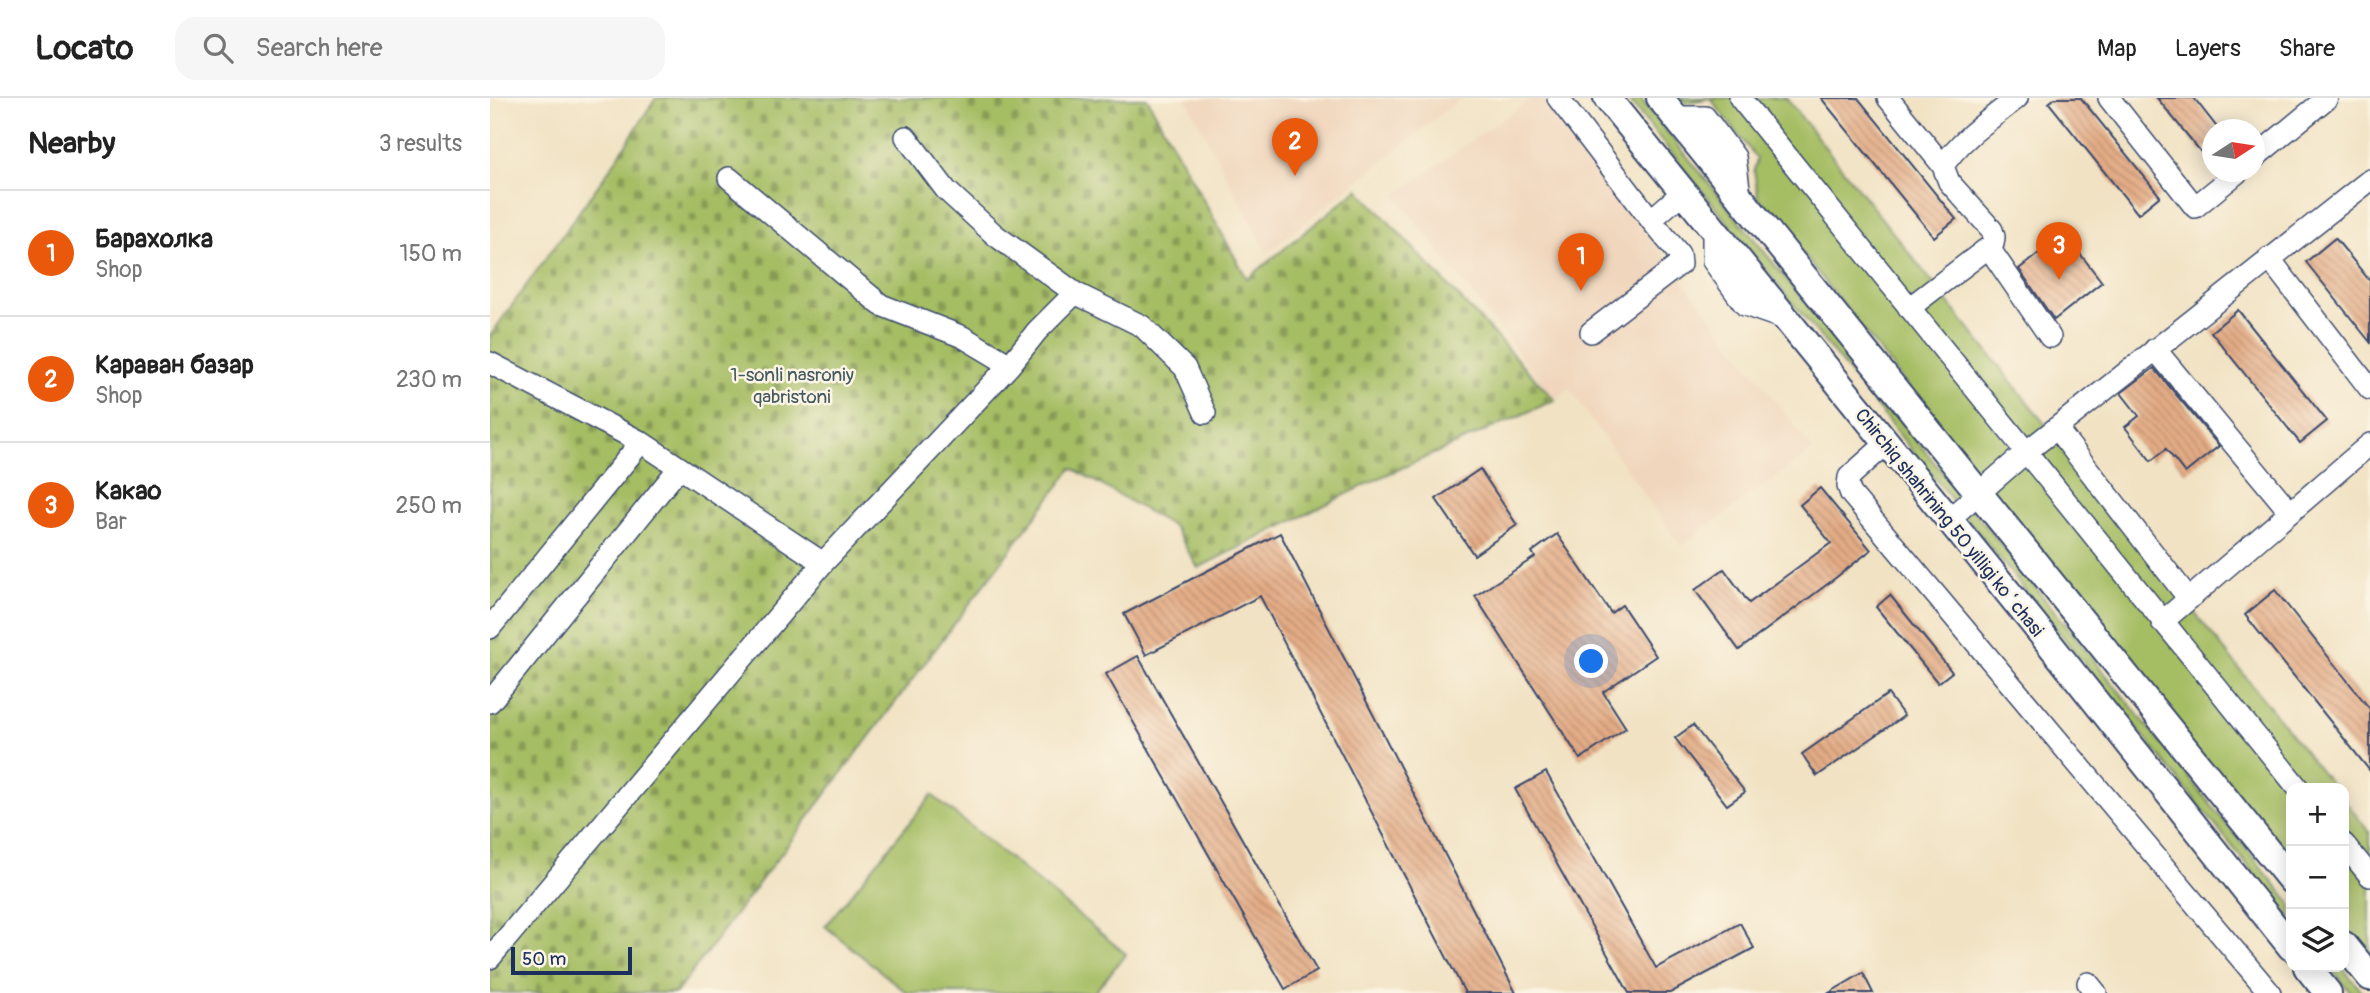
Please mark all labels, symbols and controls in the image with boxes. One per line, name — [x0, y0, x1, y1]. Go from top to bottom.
search box — [175, 17, 665, 80]
text: Locato — [35, 28, 133, 69]
icon: search — [199, 29, 237, 67]
text: Search here — [255, 32, 382, 64]
text: Map — [2097, 34, 2137, 63]
text: Layers — [2175, 34, 2241, 63]
text: Share — [2279, 34, 2335, 63]
pin: 2 — [1272, 118, 1318, 176]
north arrow — [2202, 119, 2265, 182]
text: Nearby — [28, 125, 115, 162]
text: 3 results — [379, 129, 462, 158]
pin: 3 — [2036, 222, 2082, 280]
text: Барахолка — [95, 223, 213, 255]
pin: 1 — [1558, 233, 1604, 291]
text: 1 — [47, 239, 56, 268]
text: 150 m — [399, 239, 462, 268]
text: Shop — [95, 255, 143, 284]
text: Караван базар — [95, 349, 254, 381]
park label: 1-sonli nasroniy qabristoni — [730, 363, 854, 409]
text: 2 — [45, 365, 57, 394]
text: 230 m — [396, 365, 462, 394]
text: Shop — [95, 381, 143, 410]
street label: Chirchiq shahrining 50 yilligi koʻchasi — [1850, 404, 2049, 642]
text: Какао — [95, 475, 162, 507]
text: 3 — [45, 491, 57, 520]
text: 250 m — [396, 491, 462, 520]
text: Bar — [95, 507, 127, 536]
your location — [1574, 644, 1608, 678]
map controls — [2286, 783, 2349, 972]
button: + — [2286, 783, 2349, 846]
button: − — [2286, 846, 2349, 909]
button: layers — [2286, 909, 2349, 972]
scale bar — [511, 944, 632, 976]
text: 50 m — [522, 947, 566, 971]

